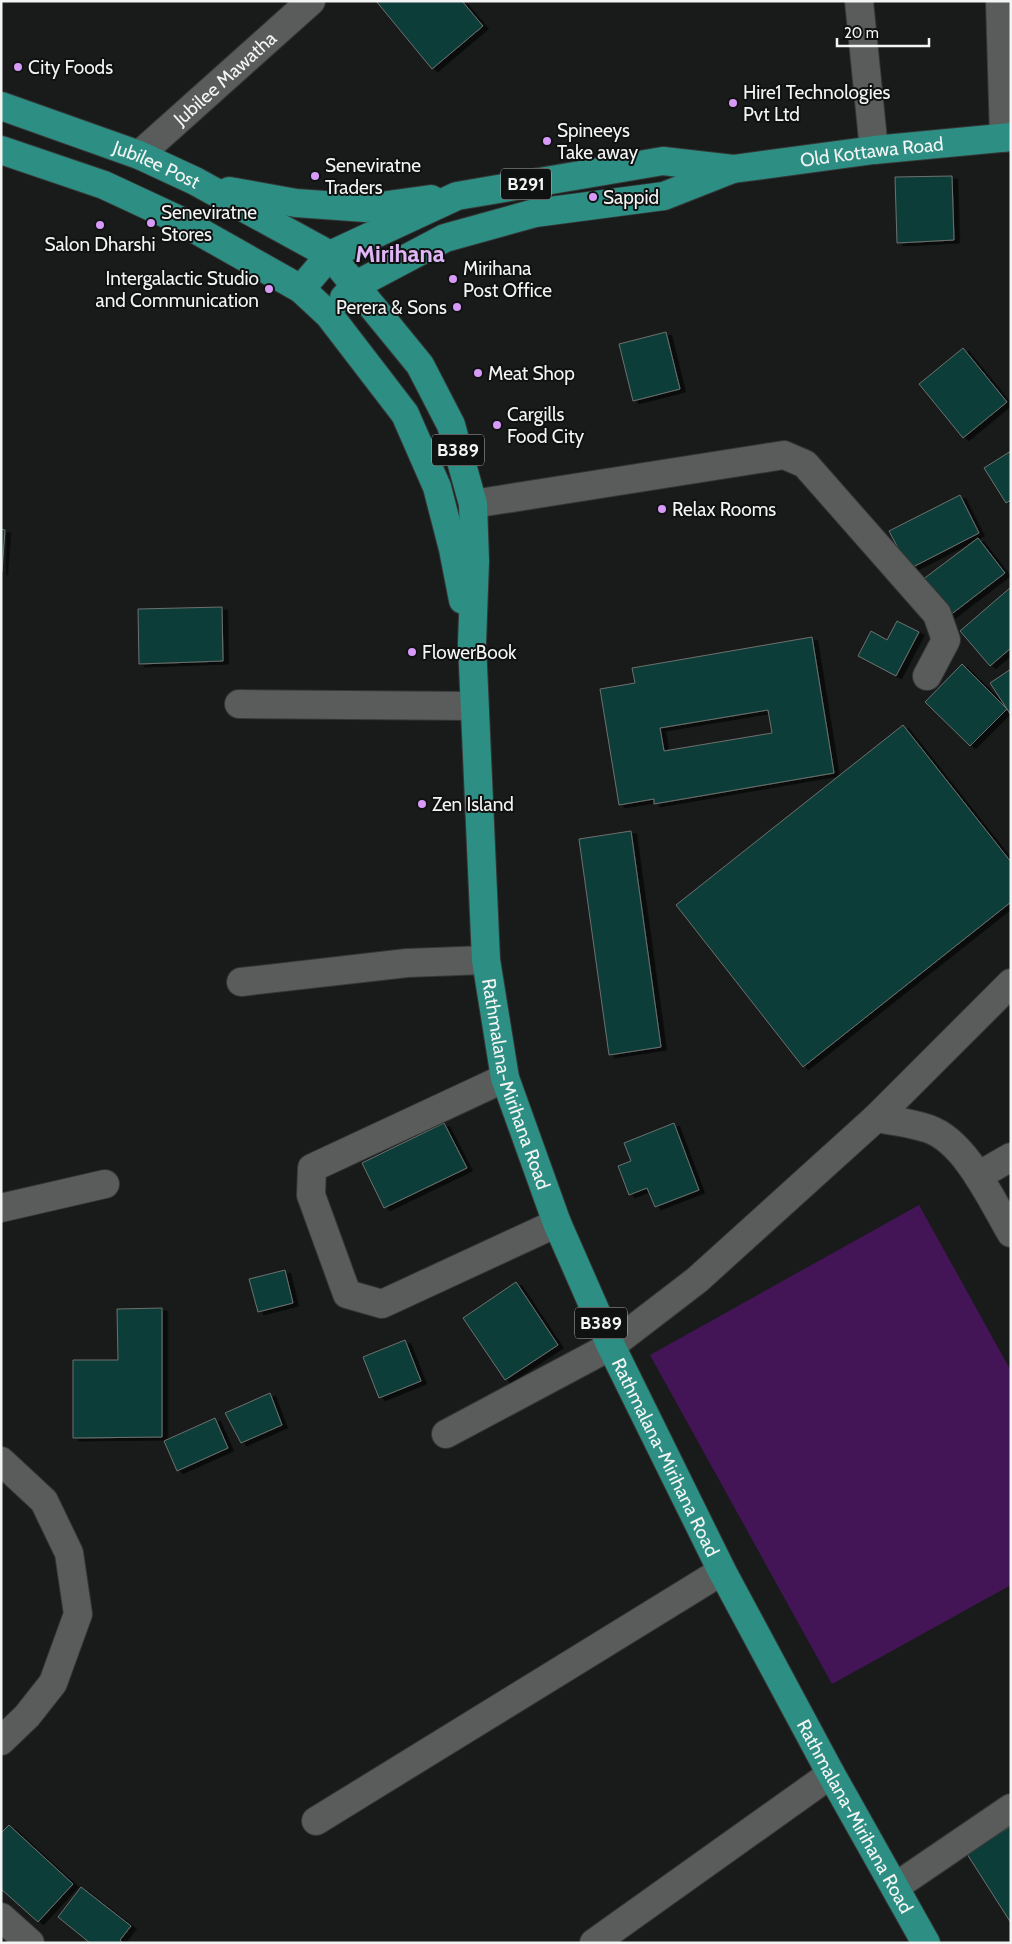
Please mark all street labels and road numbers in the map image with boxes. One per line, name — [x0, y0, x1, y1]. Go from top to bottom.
street label: Jubilee Mawatha — [168, 26, 281, 131]
street label: Old Kottawa Road — [799, 132, 944, 171]
street label: Jubilee Post — [109, 135, 205, 193]
road number: B291 — [501, 168, 551, 200]
road number: B389 — [432, 434, 484, 466]
street label: Rathmalana-Mirihana Road — [478, 977, 555, 1192]
road number: B389 — [575, 1308, 627, 1339]
street label: Rathmalana-Mirihana Road — [607, 1354, 724, 1560]
street label: Rathmalana-Mirihana Road — [792, 1715, 918, 1917]

